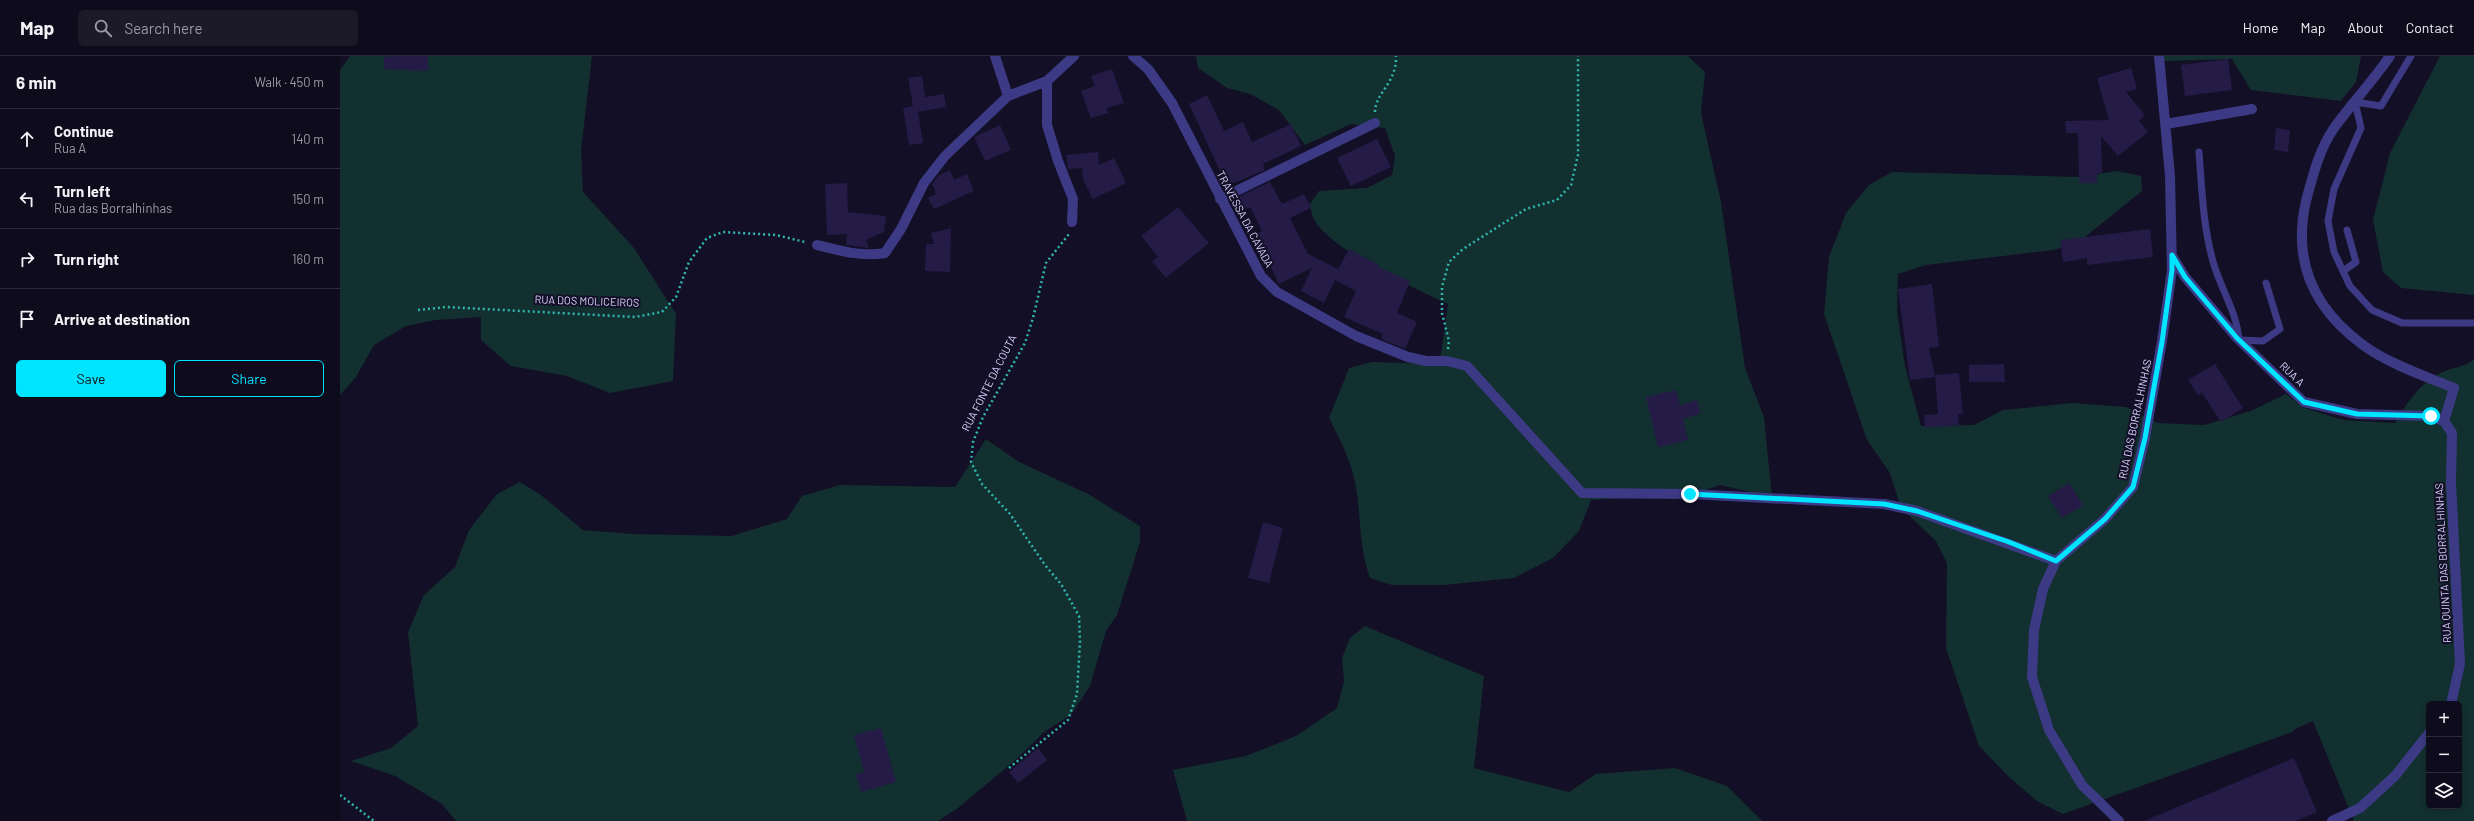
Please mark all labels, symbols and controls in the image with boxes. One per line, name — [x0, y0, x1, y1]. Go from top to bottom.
search box — [78, 10, 358, 46]
text: Map — [20, 16, 54, 39]
icon: search — [92, 17, 114, 39]
text: Search here — [124, 19, 202, 37]
text: Home — [2243, 19, 2279, 36]
text: Map — [2301, 19, 2325, 36]
text: About — [2347, 19, 2384, 36]
text: Contact — [2406, 19, 2454, 36]
text: 6 min — [16, 72, 56, 92]
text: Walk · 450 m — [255, 74, 324, 90]
text: Continue — [54, 122, 114, 140]
icon: ahead — [16, 128, 38, 150]
text: 140 m — [292, 131, 324, 147]
text: Rua A — [54, 140, 86, 156]
street label: TRAVESSA DA CAVADA — [1214, 168, 1277, 270]
text: Turn left — [54, 182, 110, 200]
icon: left — [16, 188, 38, 210]
text: 150 m — [292, 191, 324, 207]
text: Rua das Borralhinhas — [54, 200, 172, 216]
icon: right — [16, 248, 38, 270]
text: Turn right — [54, 250, 119, 268]
text: 160 m — [292, 251, 324, 267]
street label: RUA DOS MOLICEIROS — [534, 292, 640, 309]
icon: arrive — [16, 308, 38, 330]
text: Arrive at destination — [54, 310, 190, 328]
street label: RUA FONTE DA COUTA — [959, 332, 1019, 433]
street label: RUA DAS BORRALHINHAS — [2115, 358, 2154, 480]
street label: RUA A — [2277, 359, 2308, 389]
button: Save — [16, 360, 166, 397]
button: Share — [174, 360, 324, 397]
route start — [2422, 407, 2440, 425]
street label: RUA QUINTA DAS BORRALHINHAS — [2432, 483, 2453, 643]
route end — [1681, 485, 1699, 503]
map controls — [2426, 701, 2462, 809]
button: + — [2426, 701, 2462, 737]
button: − — [2426, 737, 2462, 773]
button: layers — [2426, 773, 2462, 809]

